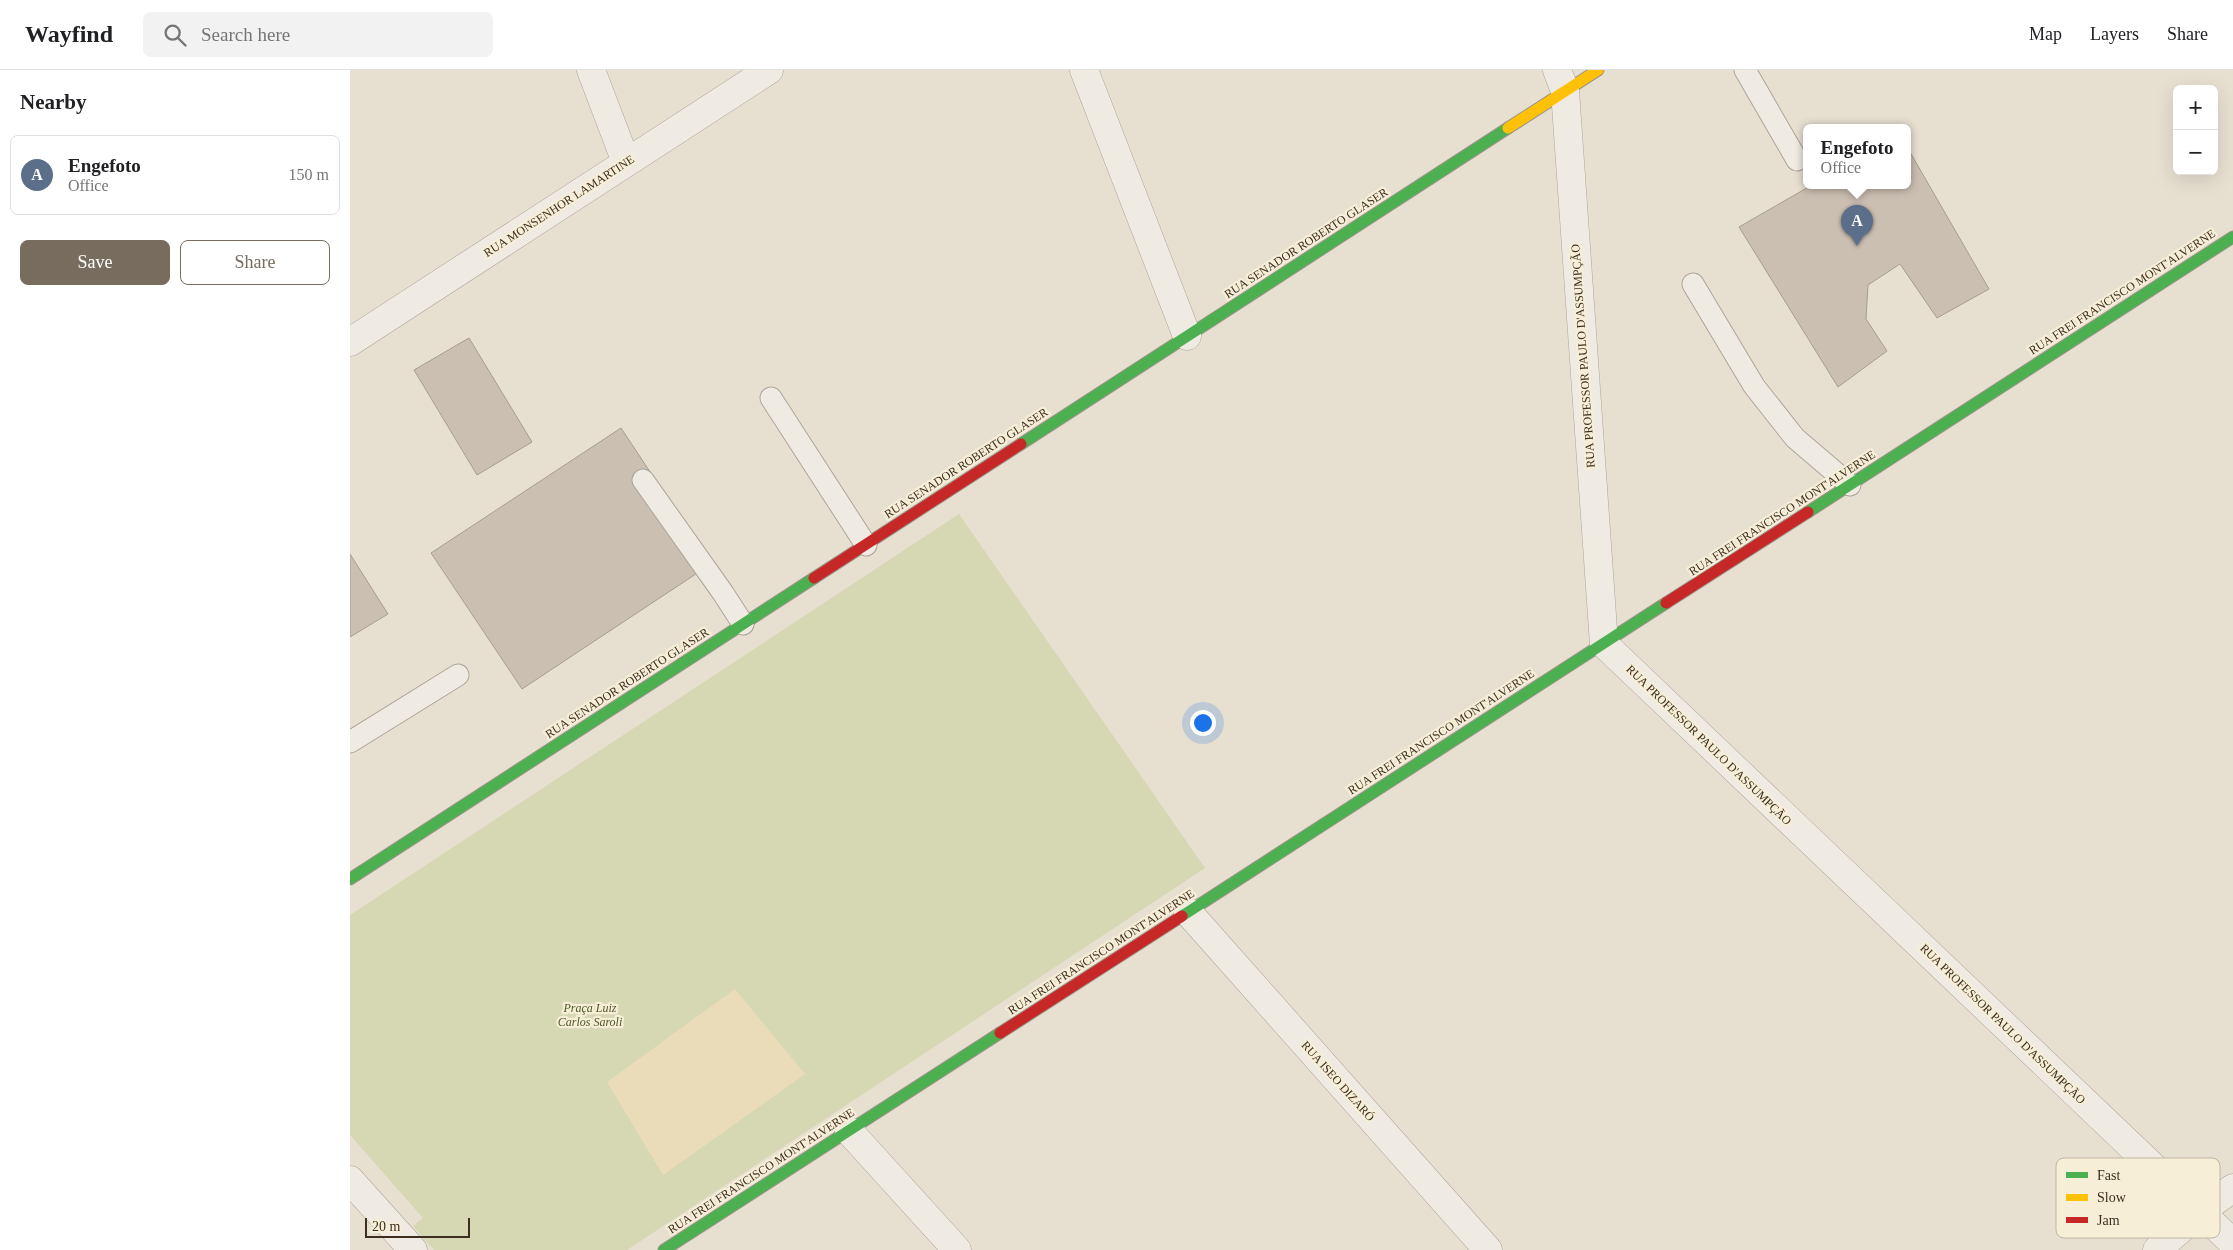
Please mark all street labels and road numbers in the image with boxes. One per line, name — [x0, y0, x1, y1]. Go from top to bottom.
street label: RUA MONSENHOR LAMARTINE — [481, 152, 637, 260]
street label: RUA SENADOR ROBERTO GLASER — [1222, 185, 1390, 301]
street label: RUA FREI FRANCISCO MONT'ALVERNE — [2026, 226, 2218, 358]
street label: RUA PROFESSOR PAULO D'ASSUMPÇÃO — [1568, 243, 1598, 468]
street label: RUA SENADOR ROBERTO GLASER — [882, 405, 1050, 521]
street label: RUA FREI FRANCISCO MONT'ALVERNE — [1686, 447, 1878, 579]
street label: RUA SENADOR ROBERTO GLASER — [543, 625, 711, 741]
street label: RUA PROFESSOR PAULO D'ASSUMPÇÃO — [1624, 662, 1795, 828]
street label: RUA FREI FRANCISCO MONT'ALVERNE — [1345, 666, 1537, 798]
street label: RUA FREI FRANCISCO MONT'ALVERNE — [1005, 886, 1197, 1018]
street label: RUA PROFESSOR PAULO D'ASSUMPÇÃO — [1918, 941, 2089, 1107]
street label: RUA ISEO DIZARÓ — [1298, 1038, 1378, 1124]
street label: RUA FREI FRANCISCO MONT'ALVERNE — [665, 1105, 857, 1237]

